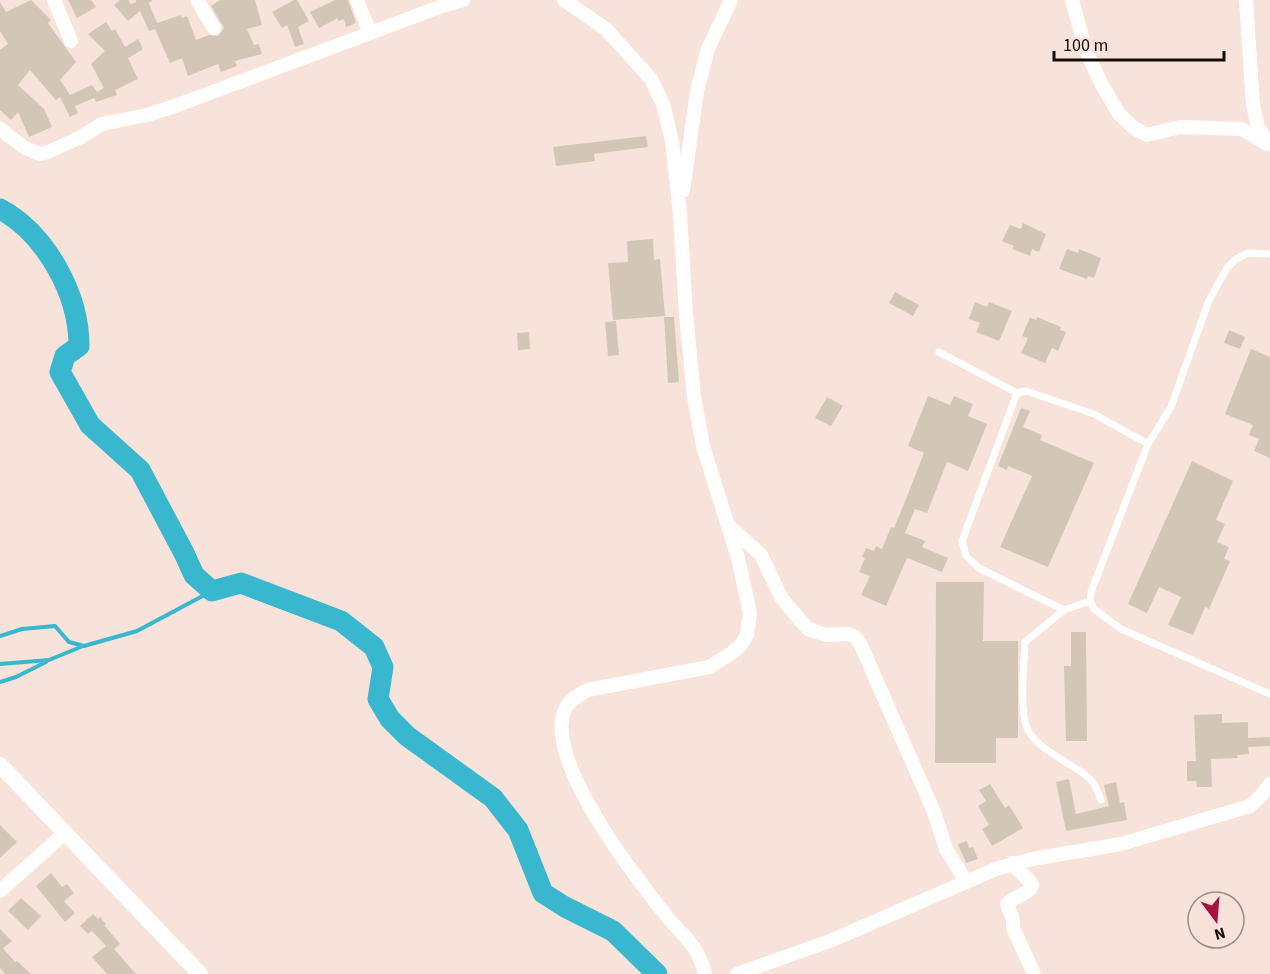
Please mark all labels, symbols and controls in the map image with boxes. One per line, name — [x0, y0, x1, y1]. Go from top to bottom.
scale bar — [1054, 24, 1224, 62]
text: 100 m — [1063, 33, 1108, 58]
north arrow — [1186, 890, 1246, 950]
text: N — [1212, 921, 1228, 945]

